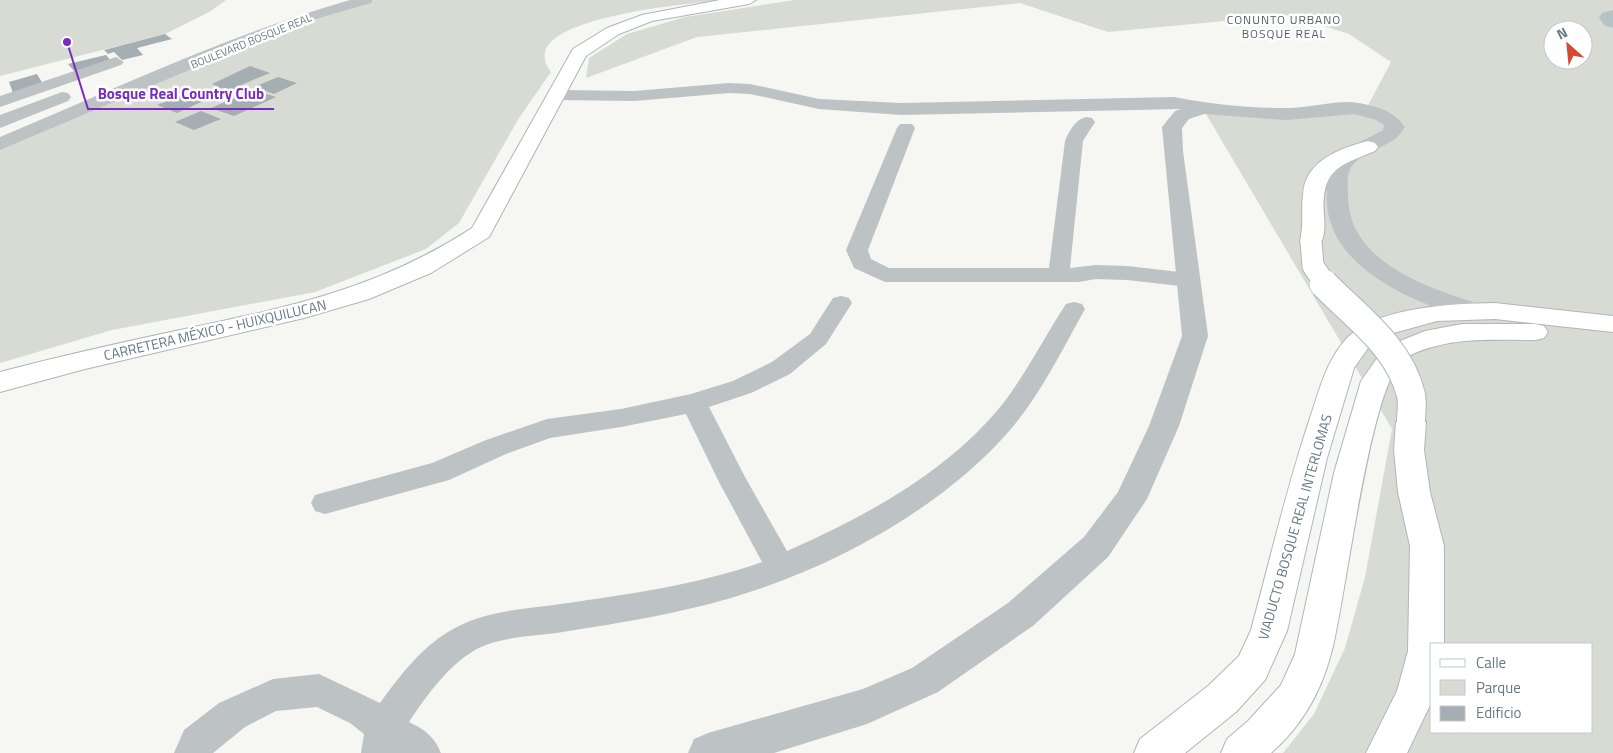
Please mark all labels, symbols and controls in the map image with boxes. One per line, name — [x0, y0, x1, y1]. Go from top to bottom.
street label: BOULEVARD BOSQUE REAL — [188, 9, 314, 73]
district label: CONUNTO URBANO BOSQUE REAL — [1227, 10, 1341, 43]
north arrow — [1543, 20, 1593, 70]
text: N — [1553, 21, 1571, 45]
callout: Bosque Real Country Club — [88, 79, 274, 109]
text: Bosque Real Country Club — [98, 82, 264, 105]
street label: CARRETERA MÉXICO - HUIXQUILUCAN — [102, 294, 328, 365]
street label: VIADUCTO BOSQUE REAL INTERLOMAS — [1252, 412, 1337, 642]
legend — [1430, 643, 1593, 733]
text: Calle — [1476, 651, 1506, 674]
text: Parque — [1476, 676, 1521, 699]
text: Edificio — [1476, 701, 1521, 724]

